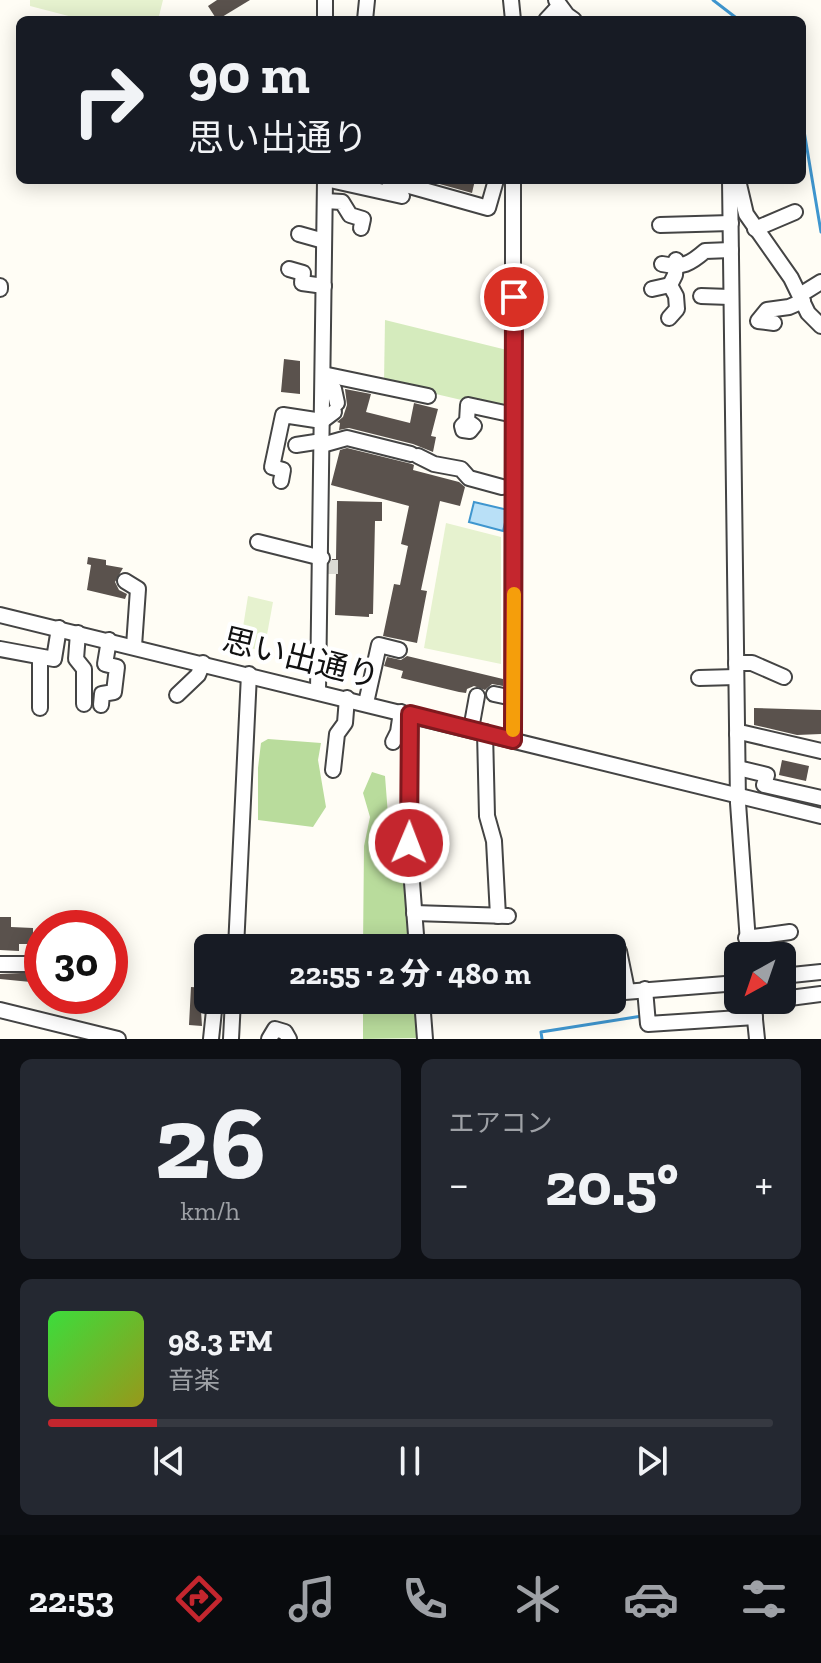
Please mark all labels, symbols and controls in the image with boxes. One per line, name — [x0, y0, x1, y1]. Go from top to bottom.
text: 90 m — [188, 40, 310, 107]
icon: right — [56, 48, 160, 152]
text: 思い出通り — [188, 116, 368, 159]
pin — [480, 263, 548, 331]
icon: arrive — [492, 275, 536, 319]
street label: 思い出通り — [219, 620, 383, 696]
position arrow — [367, 801, 451, 885]
speed limit sign: 30 — [24, 910, 128, 1014]
north arrow — [724, 942, 796, 1014]
map controls — [724, 942, 796, 1014]
text: 22:55 · 2 分 · 480 m — [289, 956, 531, 992]
text: 26 — [154, 1080, 266, 1205]
text: エアコン — [449, 1107, 553, 1139]
text: 20.5° — [545, 1148, 679, 1220]
text: − — [449, 1157, 469, 1210]
text: + — [754, 1157, 773, 1210]
text: km/h — [181, 1195, 240, 1227]
text: 98.3 FM — [168, 1323, 273, 1359]
text: 音楽 — [168, 1364, 220, 1396]
icon: previous — [147, 1439, 191, 1483]
icon: pause — [388, 1439, 432, 1483]
icon: next — [630, 1439, 674, 1483]
icon: directions — [171, 1571, 227, 1627]
icon: music — [284, 1571, 340, 1627]
icon: phone — [397, 1571, 453, 1627]
icon: climate — [510, 1571, 566, 1627]
icon: car — [623, 1571, 679, 1627]
icon: filters — [736, 1571, 792, 1627]
text: 22:53 — [29, 1578, 114, 1621]

